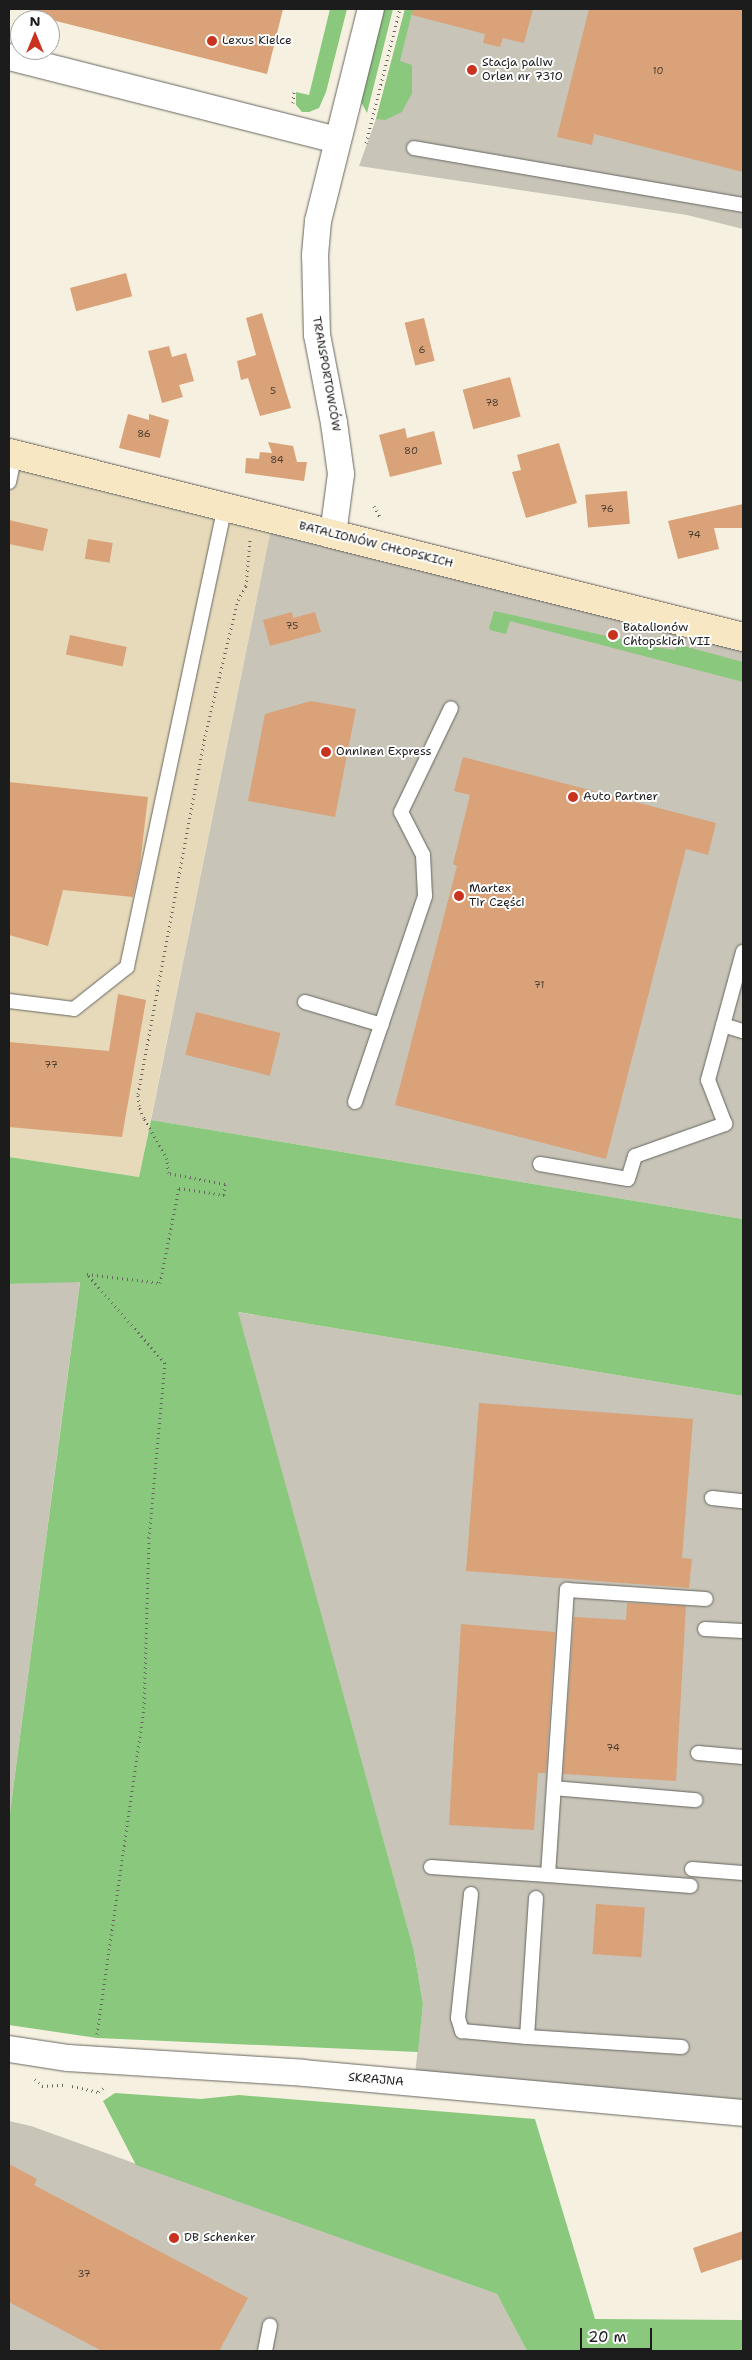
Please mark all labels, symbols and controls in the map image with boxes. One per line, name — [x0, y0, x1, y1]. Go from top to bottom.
north arrow — [10, 10, 60, 60]
text: N — [29, 12, 41, 30]
place label: Lexus Kielce — [222, 34, 292, 48]
marker: Lexus Kielce — [206, 35, 218, 47]
place label: Stacja paliw Orlen nr 7310 — [482, 56, 563, 84]
marker: Stacja paliw Orlen nr 7310 — [466, 64, 478, 76]
house number: 10 — [653, 65, 663, 77]
street label: TRANSPORTOWCÓW — [309, 315, 343, 433]
house number: 6 — [419, 344, 425, 356]
house number: 5 — [270, 385, 276, 397]
house number: 78 — [485, 397, 499, 409]
house number: 86 — [137, 428, 151, 440]
house number: 80 — [404, 445, 418, 457]
house number: 84 — [270, 454, 284, 466]
house number: 76 — [600, 503, 614, 515]
street label: BATALIONÓW CHŁOPSKICH — [297, 519, 455, 571]
house number: 74 — [687, 529, 701, 541]
house number: 75 — [286, 620, 298, 632]
place label: Batalionów Chłopskich VII — [623, 621, 710, 649]
marker: Batalionów Chłopskich VII — [607, 629, 619, 641]
place label: Onninen Express — [336, 745, 432, 759]
marker: Onninen Express — [320, 746, 332, 758]
place label: Auto Partner — [583, 790, 658, 804]
marker: Auto Partner — [567, 791, 579, 803]
place label: Martex Tir Części — [469, 882, 525, 910]
marker: Martex Tir Części — [453, 890, 465, 902]
house number: 71 — [534, 979, 544, 991]
house number: 77 — [44, 1059, 58, 1071]
house number: 74 — [606, 1742, 620, 1754]
street label: SKRAJNA — [348, 2070, 404, 2090]
place label: DB Schenker — [184, 2231, 256, 2245]
marker: DB Schenker — [168, 2232, 180, 2244]
house number: 37 — [77, 2268, 91, 2280]
scale bar — [582, 2318, 654, 2350]
text: 20 m — [588, 2327, 627, 2347]

